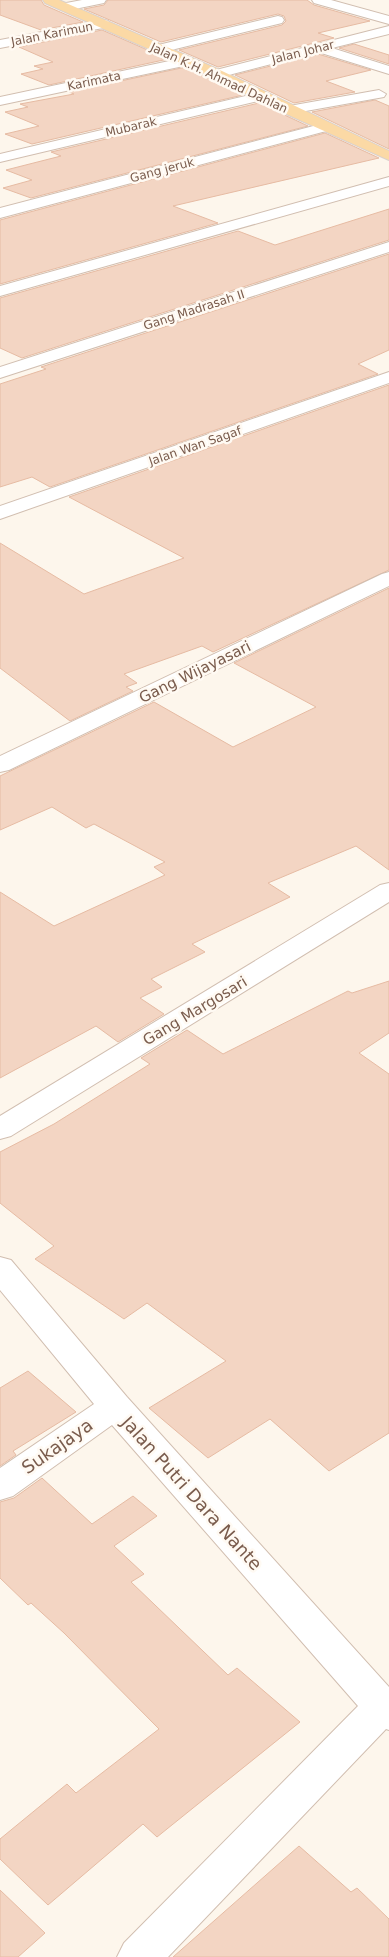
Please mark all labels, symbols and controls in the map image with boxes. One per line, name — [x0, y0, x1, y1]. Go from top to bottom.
street label: Jalan Karimun — [9, 19, 94, 49]
street label: Jalan Johar — [269, 37, 336, 67]
street label: Jalan K.H. Ahmad Dahlan — [147, 40, 290, 116]
street label: Karimata — [66, 68, 122, 94]
street label: Mubarak — [104, 114, 158, 140]
street label: Gang jeruk — [128, 155, 196, 185]
street label: Gang Madrasah II — [142, 287, 246, 333]
street label: Jalan Wan Sagaf — [146, 423, 244, 469]
street label: Gang Wijayasari — [136, 637, 254, 707]
street label: Gang Margosari — [139, 973, 251, 1049]
street label: Jalan Putri Dara Nante — [117, 1411, 267, 1574]
street label: Sukajaya — [18, 1414, 96, 1478]

